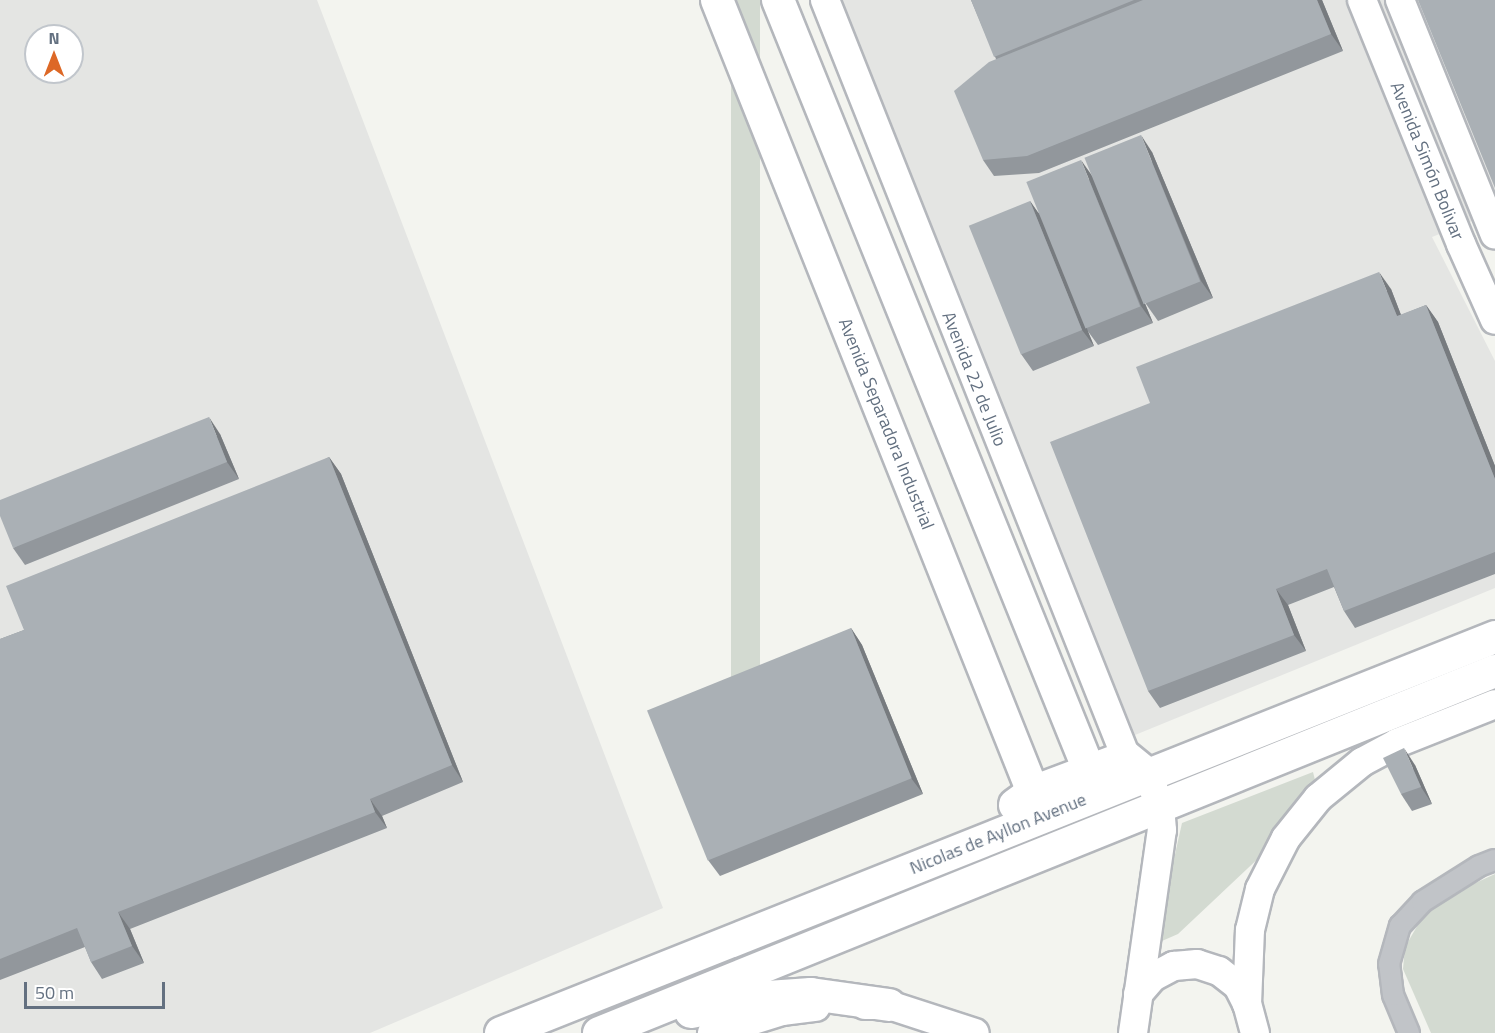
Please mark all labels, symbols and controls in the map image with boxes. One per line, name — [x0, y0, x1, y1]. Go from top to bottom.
north arrow — [24, 24, 84, 84]
text: N — [48, 26, 60, 50]
street label: Avenida Simón Bolivar — [1385, 79, 1469, 243]
street label: Avenida 22 de Julio — [937, 309, 1011, 449]
street label: Avenida Separadora Industrial — [834, 315, 938, 533]
street label: Nicolas de Ayllon Avenue — [907, 789, 1089, 879]
scale bar — [27, 970, 168, 1008]
text: 50 m — [35, 979, 74, 1006]

